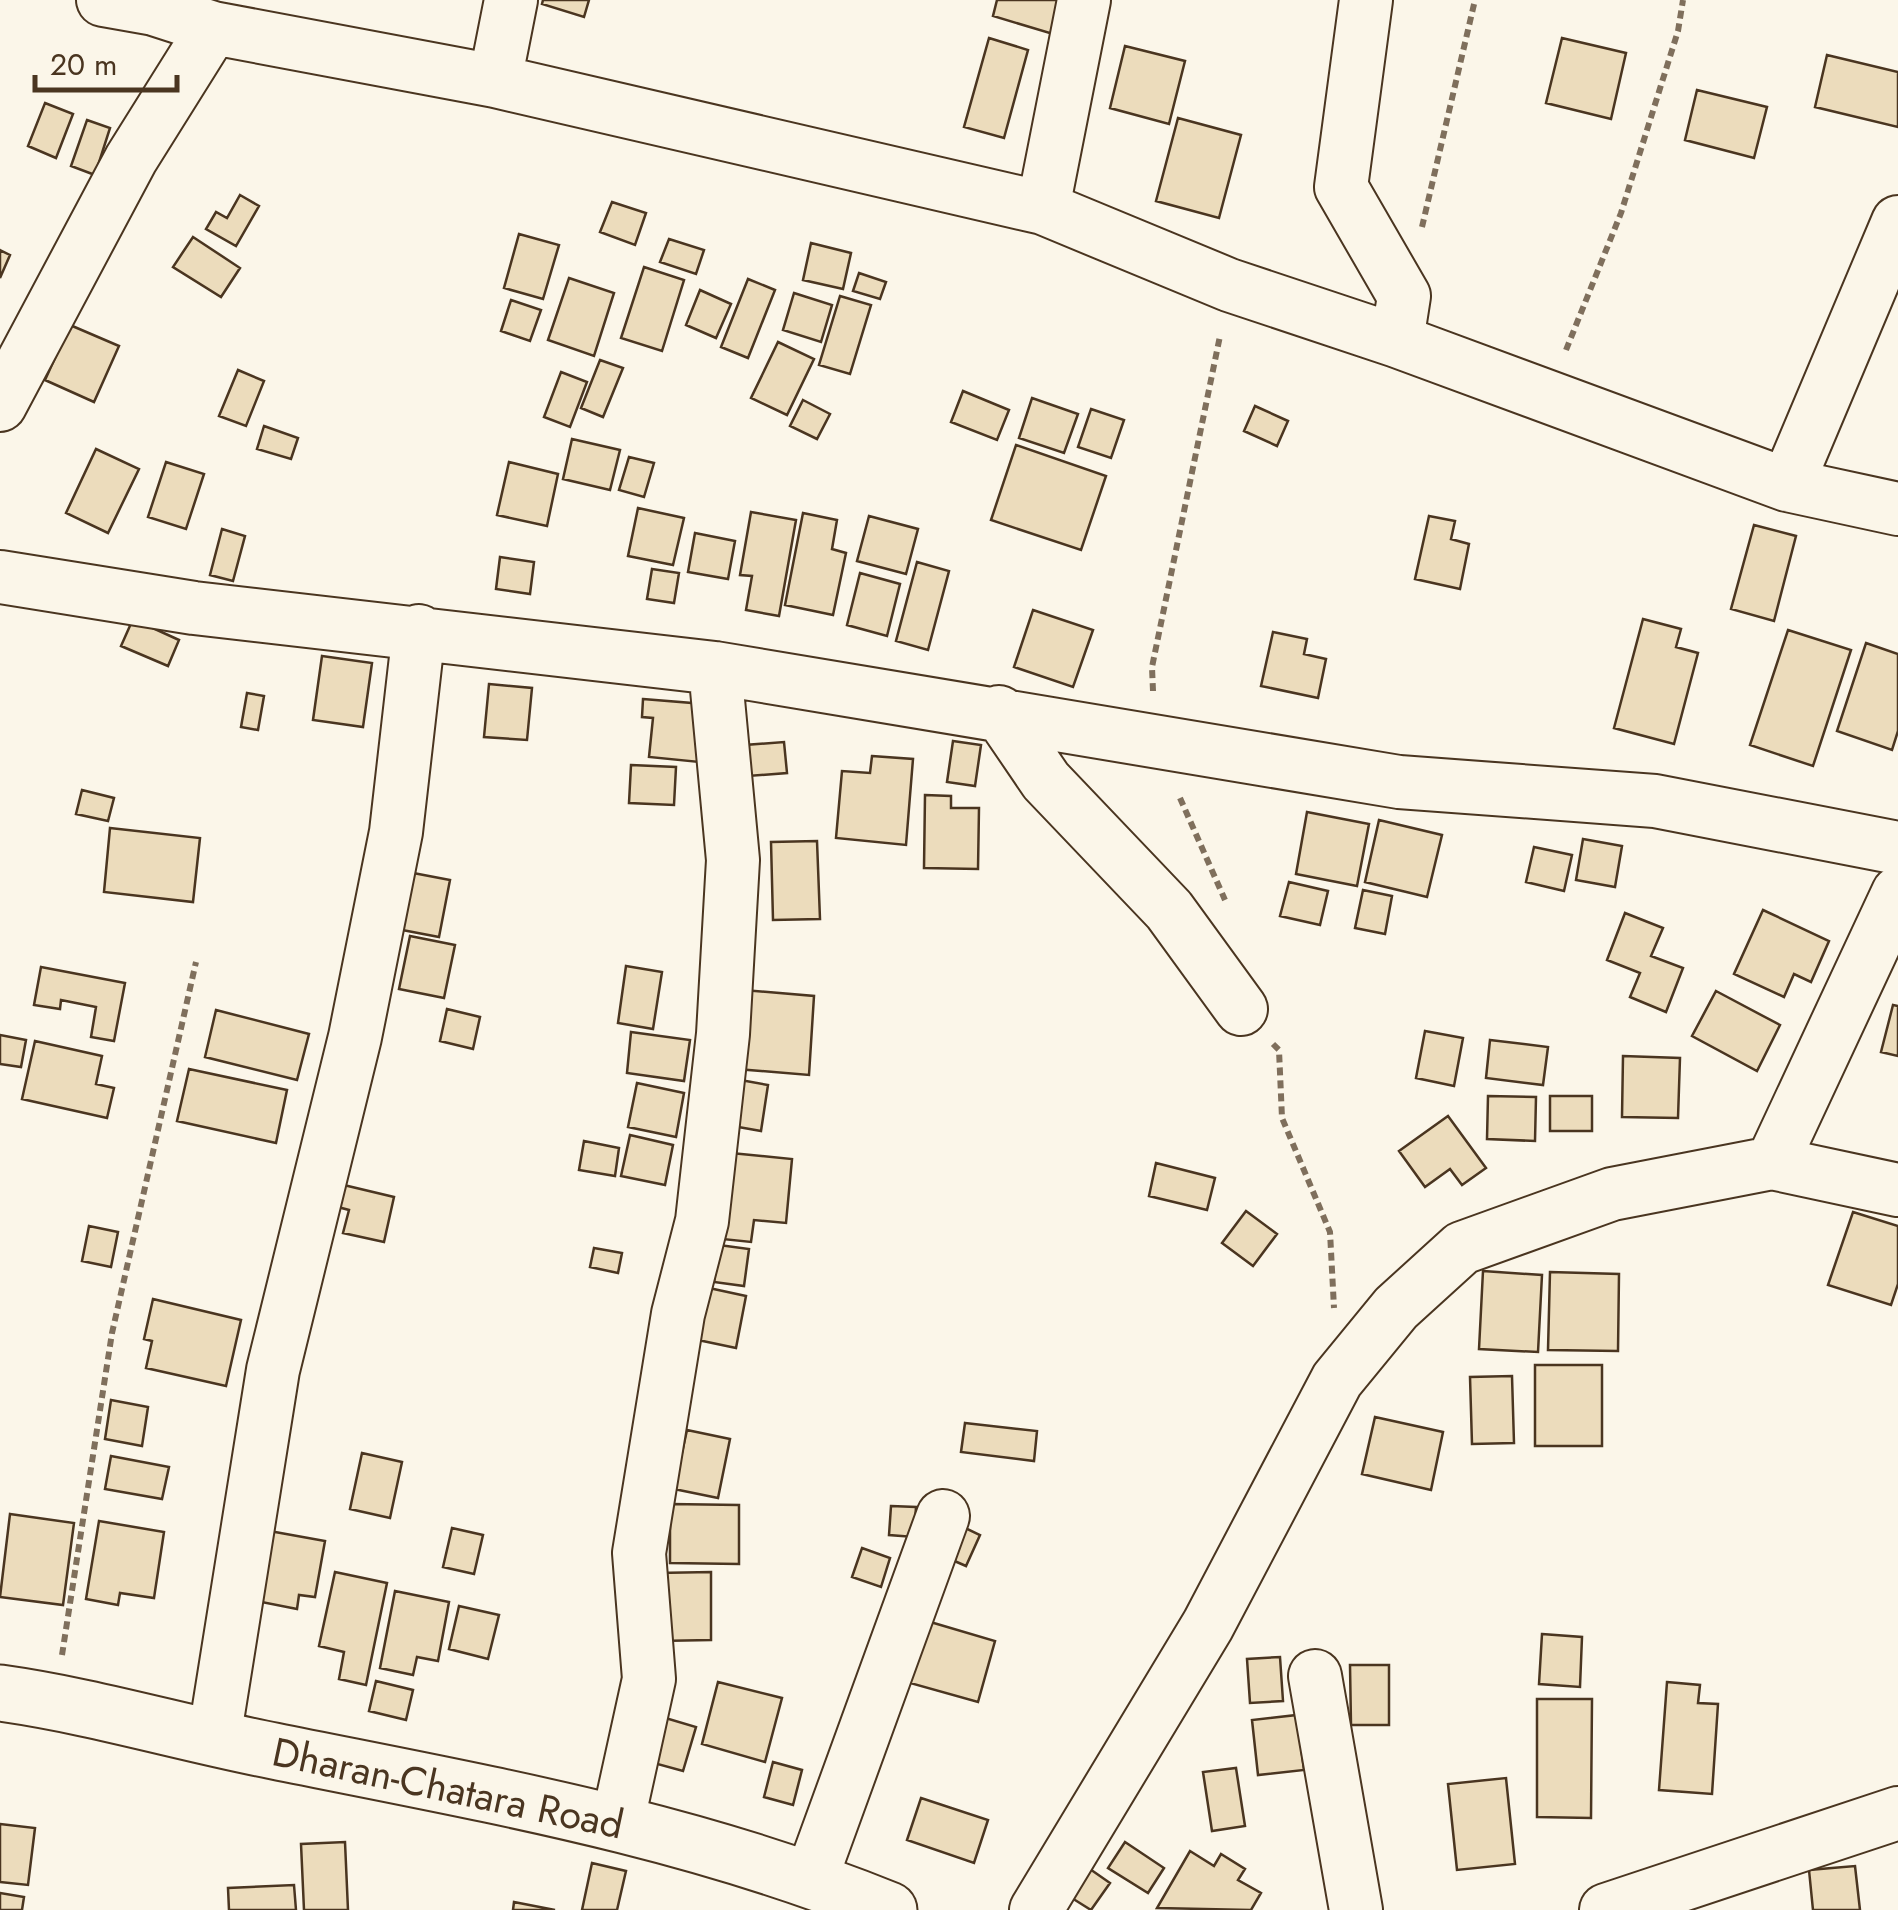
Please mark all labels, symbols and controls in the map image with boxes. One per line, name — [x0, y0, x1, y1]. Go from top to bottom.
scale bar — [35, 30, 178, 92]
text: 20 m — [50, 43, 117, 86]
street label: Dharan-Chatara Road — [267, 1722, 629, 1854]

